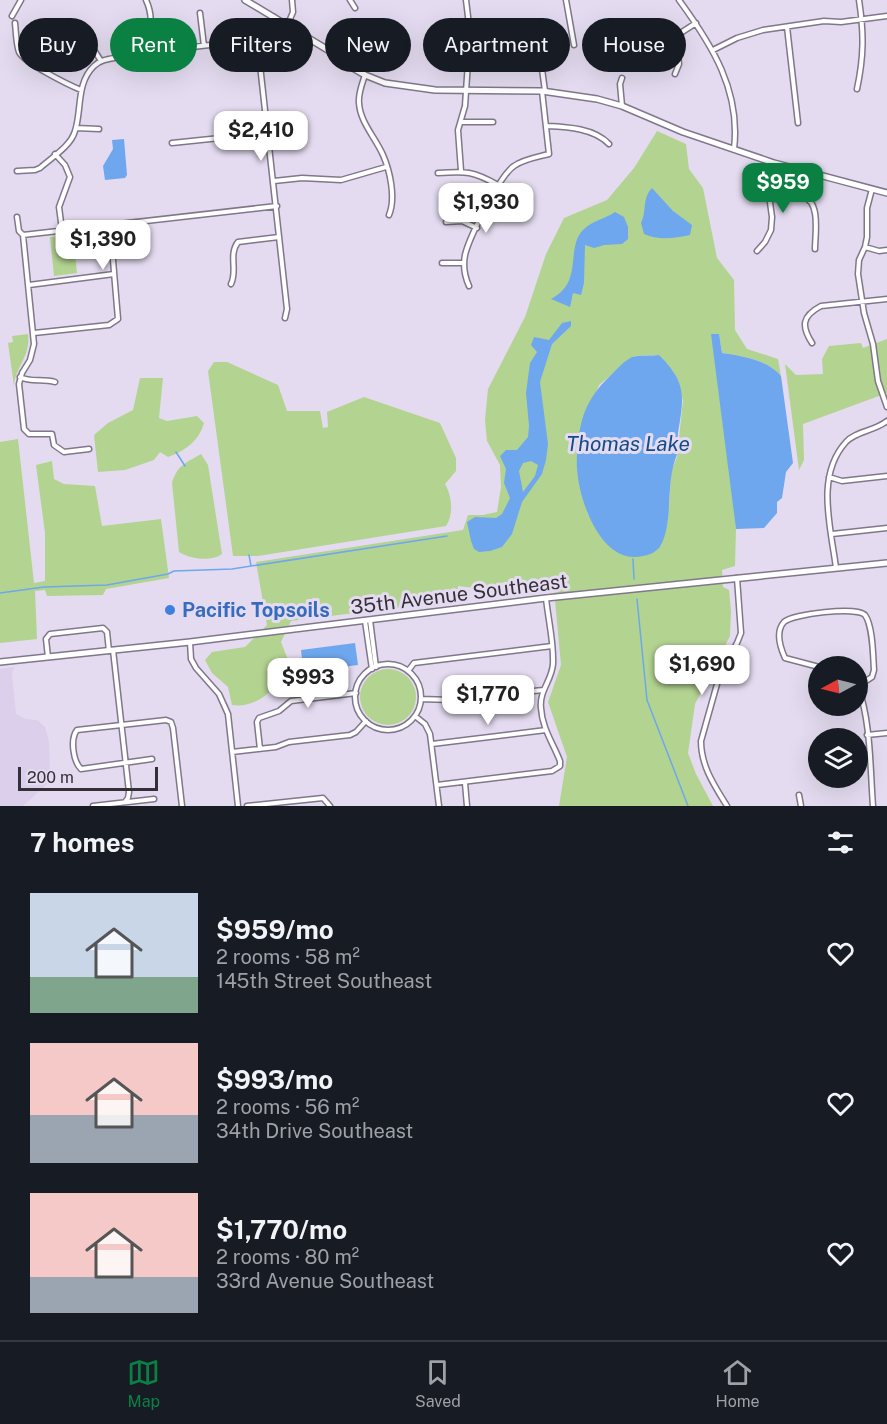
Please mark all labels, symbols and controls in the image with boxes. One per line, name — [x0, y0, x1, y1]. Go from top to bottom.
chip: Buy — [18, 18, 98, 72]
chip: Rent — [110, 18, 197, 72]
chip: Filters — [209, 18, 313, 72]
chip: New — [325, 18, 411, 72]
chip: Apartment — [423, 18, 570, 72]
chip: House — [582, 18, 686, 72]
pin: $2,410 — [212, 111, 310, 162]
text: $2,410 — [228, 118, 294, 142]
pin: $959 — [747, 163, 819, 214]
text: $959 — [756, 170, 810, 194]
pin: $1,930 — [437, 183, 535, 234]
text: $1,930 — [453, 190, 519, 214]
pin: $1,390 — [54, 220, 152, 271]
text: $1,390 — [70, 227, 136, 251]
water label: Thomas Lake — [566, 431, 690, 456]
street label: 35th Avenue Southeast — [349, 569, 569, 619]
place label: Pacific Topsoils — [182, 598, 330, 622]
marker: Pacific Topsoils — [163, 603, 177, 617]
pin: $1,690 — [653, 645, 751, 696]
text: $1,690 — [669, 652, 735, 676]
north arrow — [808, 656, 868, 716]
map controls — [808, 656, 868, 788]
pin: $993 — [272, 658, 344, 709]
text: $993 — [281, 665, 335, 689]
pin: $1,770 — [439, 675, 537, 726]
text: $1,770 — [456, 682, 520, 706]
button: layers — [808, 728, 868, 788]
scale bar — [18, 764, 158, 792]
text: 200 m — [27, 768, 74, 787]
icon: filters — [824, 826, 857, 859]
text: 7 homes — [30, 827, 134, 858]
text: $959/mo — [216, 914, 334, 945]
icon: home — [78, 917, 150, 989]
icon: heart — [824, 937, 857, 970]
text: 2 rooms · 58 m² — [216, 945, 360, 969]
text: 145th Street Southeast — [216, 969, 432, 993]
text: $993/mo — [216, 1064, 333, 1095]
icon: home — [78, 1067, 150, 1139]
icon: heart — [824, 1087, 857, 1120]
text: 2 rooms · 56 m² — [216, 1095, 359, 1119]
text: 34th Drive Southeast — [216, 1119, 413, 1143]
text: $1,770/mo — [216, 1214, 347, 1245]
icon: home — [78, 1217, 150, 1289]
icon: heart — [824, 1237, 857, 1270]
text: 2 rooms · 80 m² — [216, 1245, 359, 1269]
text: 33rd Avenue Southeast — [216, 1269, 434, 1293]
tab: Map — [127, 1356, 160, 1411]
tab: Saved — [415, 1356, 461, 1411]
tab: Home — [716, 1356, 760, 1411]

